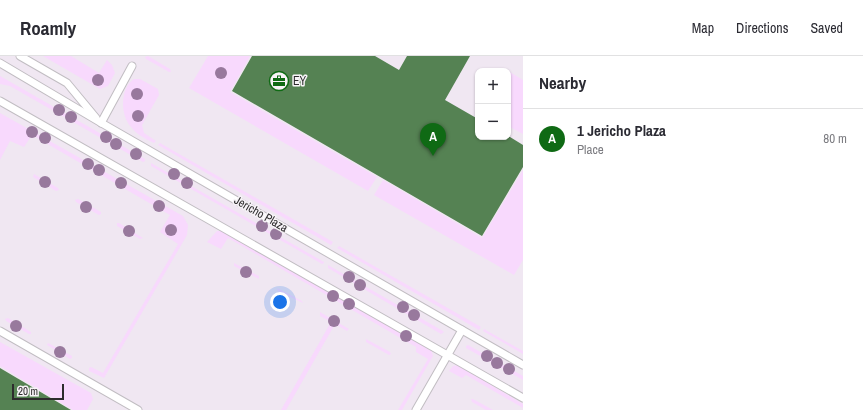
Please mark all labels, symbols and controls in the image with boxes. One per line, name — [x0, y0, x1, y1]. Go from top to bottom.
text: Roamly — [20, 15, 76, 41]
text: Map — [692, 19, 714, 37]
text: Directions — [736, 19, 788, 37]
text: Saved — [810, 19, 843, 37]
map controls — [475, 68, 511, 140]
button: + — [475, 68, 511, 104]
office icon: EY — [268, 70, 290, 92]
text: Nearby — [539, 71, 586, 94]
place label: EY — [293, 73, 307, 89]
button: − — [475, 104, 511, 140]
text: 1 Jericho Plaza — [577, 120, 666, 141]
pin: A — [420, 123, 446, 156]
text: A — [548, 130, 556, 147]
text: 80 m — [823, 130, 847, 147]
text: Place — [577, 141, 604, 158]
street label: Jericho Plaza — [231, 192, 291, 236]
your location — [270, 292, 290, 312]
scale bar — [12, 382, 64, 401]
text: 20 m — [18, 384, 38, 398]

